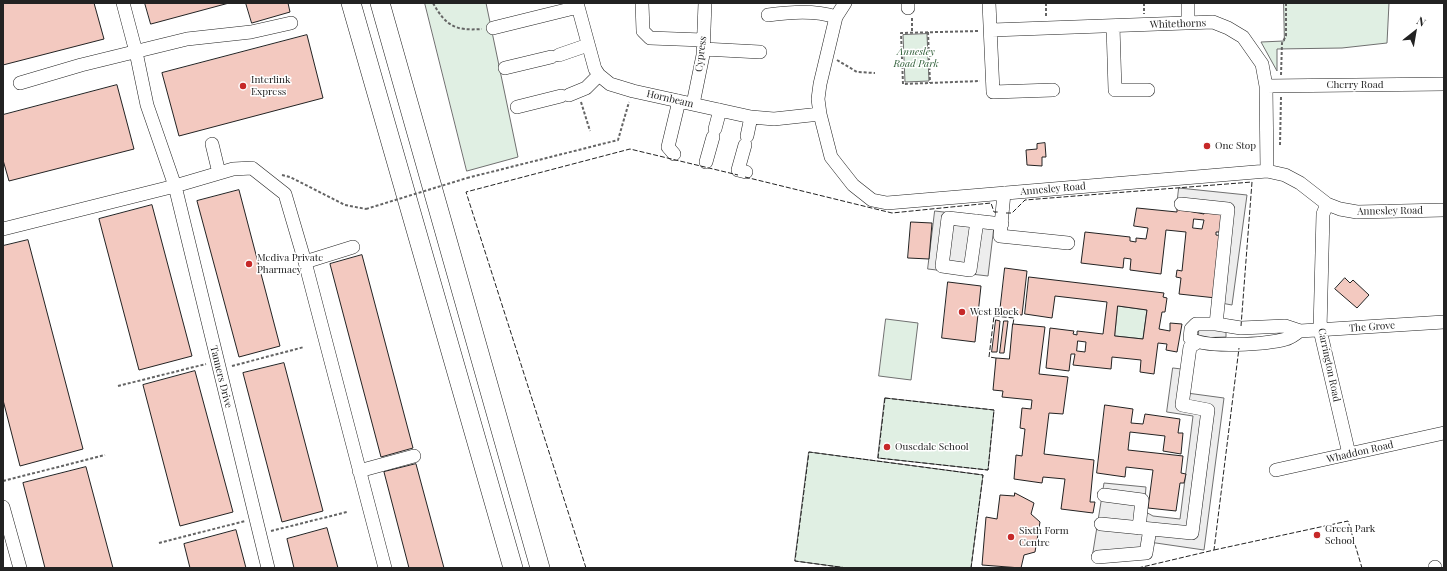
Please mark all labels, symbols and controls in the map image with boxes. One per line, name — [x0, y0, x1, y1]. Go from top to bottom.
north arrow — [1395, 12, 1435, 52]
text: N — [1414, 13, 1429, 30]
street label: Whitethorns — [1150, 17, 1206, 31]
street label: Cypress — [693, 35, 709, 73]
park label: Annesley Road Park — [893, 46, 939, 70]
place label: Interlink Express — [251, 74, 290, 98]
street label: Cherry Road — [1327, 79, 1383, 91]
marker: Interlink Express — [238, 81, 248, 91]
street label: Hornbeam — [645, 88, 695, 110]
place label: One Stop — [1215, 140, 1256, 152]
marker: One Stop — [1202, 141, 1212, 151]
street label: Annesley Road — [1020, 180, 1086, 198]
street label: Annesley Road — [1357, 204, 1423, 218]
place label: Mediva Private Pharmacy — [257, 252, 323, 276]
marker: Mediva Private Pharmacy — [244, 259, 254, 269]
place label: West Block — [970, 306, 1019, 318]
marker: West Block — [957, 307, 967, 317]
street label: The Grove — [1349, 319, 1395, 335]
street label: Carrington Road — [1315, 327, 1343, 403]
street label: Tanners Drive — [207, 345, 235, 409]
street label: Whaddon Road — [1325, 438, 1395, 466]
place label: Ousedale School — [895, 441, 969, 453]
marker: Ousedale School — [882, 442, 892, 452]
place label: Green Park School — [1325, 523, 1375, 546]
place label: Sixth Form Centre — [1019, 525, 1069, 548]
marker: Green Park School — [1312, 530, 1322, 540]
marker: Sixth Form Centre — [1006, 532, 1016, 542]

